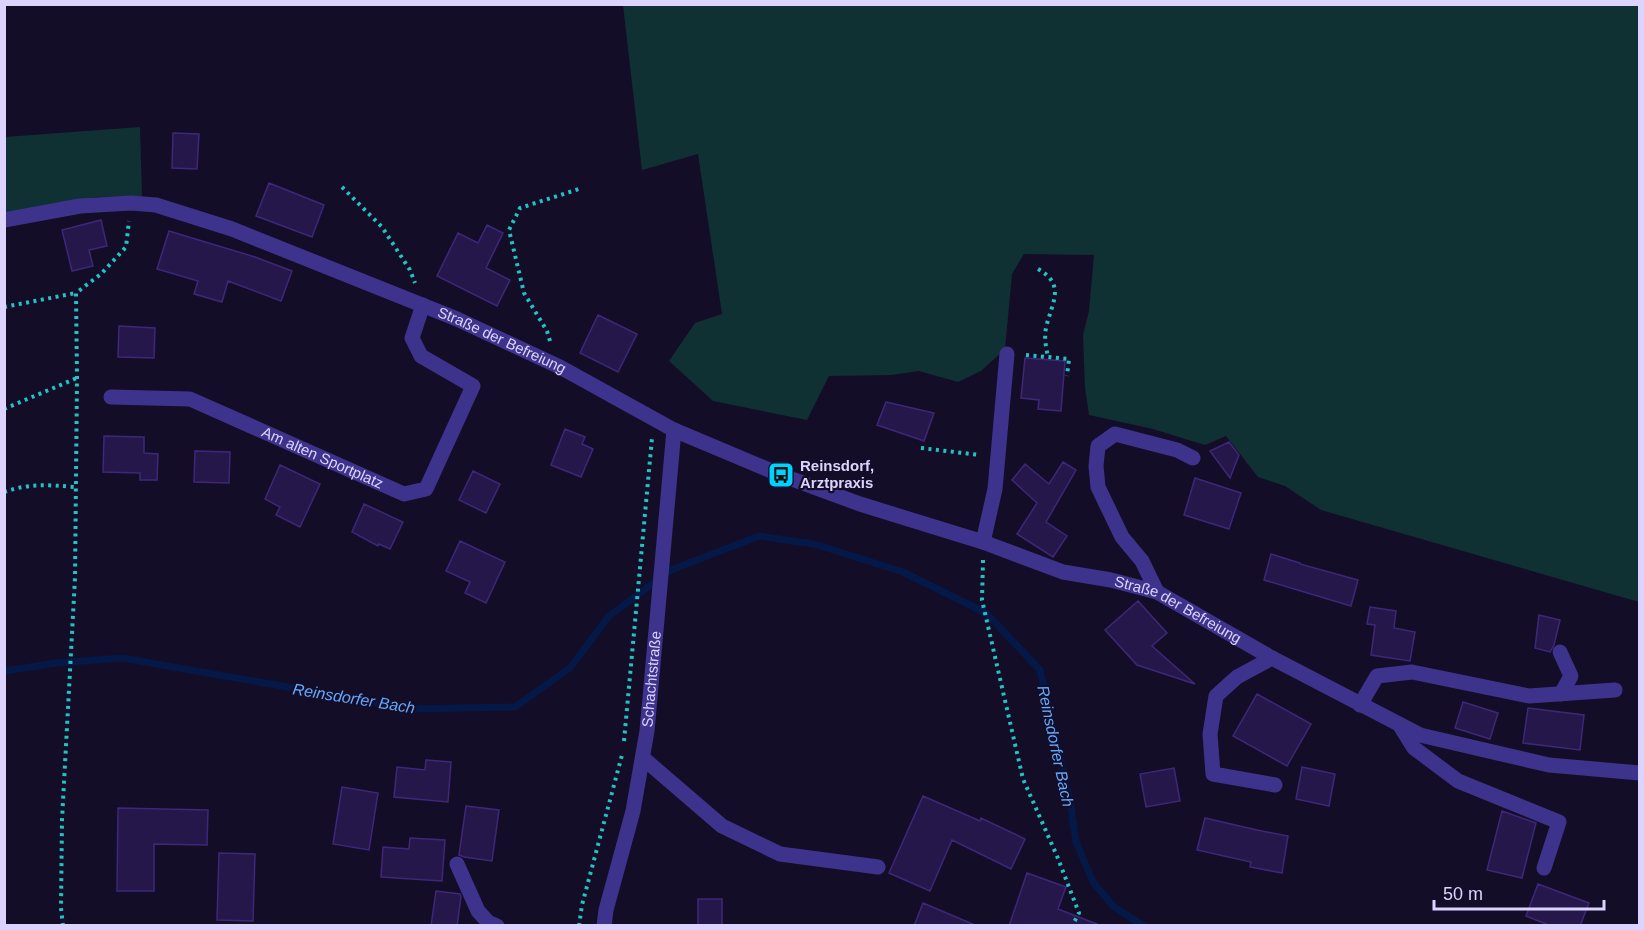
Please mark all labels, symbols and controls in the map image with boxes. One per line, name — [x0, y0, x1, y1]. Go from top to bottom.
street label: Straße der Befreiung — [435, 303, 569, 377]
street label: Am alten Sportplatz — [259, 423, 386, 492]
place label: Reinsdorf, Arztpraxis — [800, 457, 874, 491]
bus stop icon: Reinsdorf, Arztpraxis — [766, 460, 796, 490]
street label: Straße der Befreiung — [1113, 572, 1244, 647]
street label: Schachtstraße — [638, 630, 664, 728]
water label: Reinsdorfer Bach — [292, 680, 416, 717]
water label: Reinsdorfer Bach — [1034, 684, 1077, 808]
scale bar — [1434, 873, 1604, 911]
text: 50 m — [1443, 884, 1483, 904]

